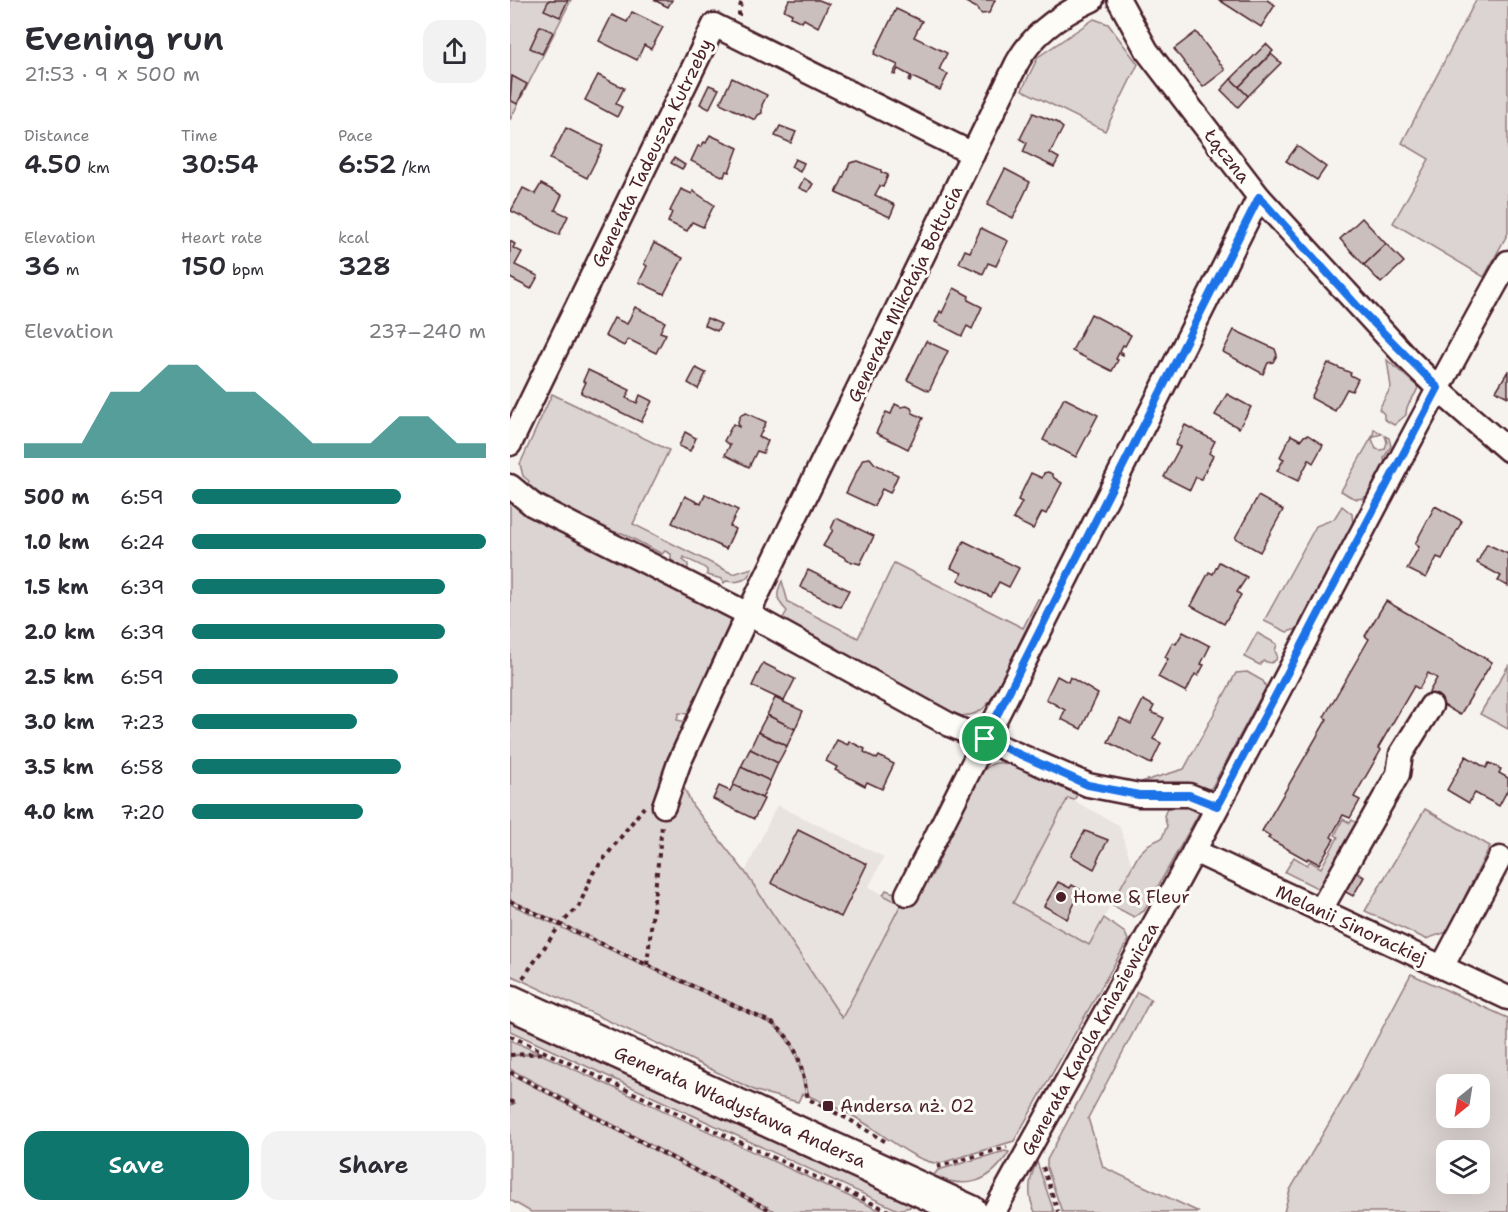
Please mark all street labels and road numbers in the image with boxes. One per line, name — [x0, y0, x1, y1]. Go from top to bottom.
street label: Generała Tadeusza Kutrzeby — [586, 35, 718, 271]
street label: Łączna — [1198, 123, 1256, 188]
street label: Generała Mikołaja Bołtucia — [842, 182, 968, 406]
street label: Melanii Sinorackiej — [1272, 879, 1430, 971]
street label: Generała Karola Kniaziewicza — [1016, 918, 1164, 1160]
street label: Generała Władysława Andersa — [610, 1040, 870, 1174]

